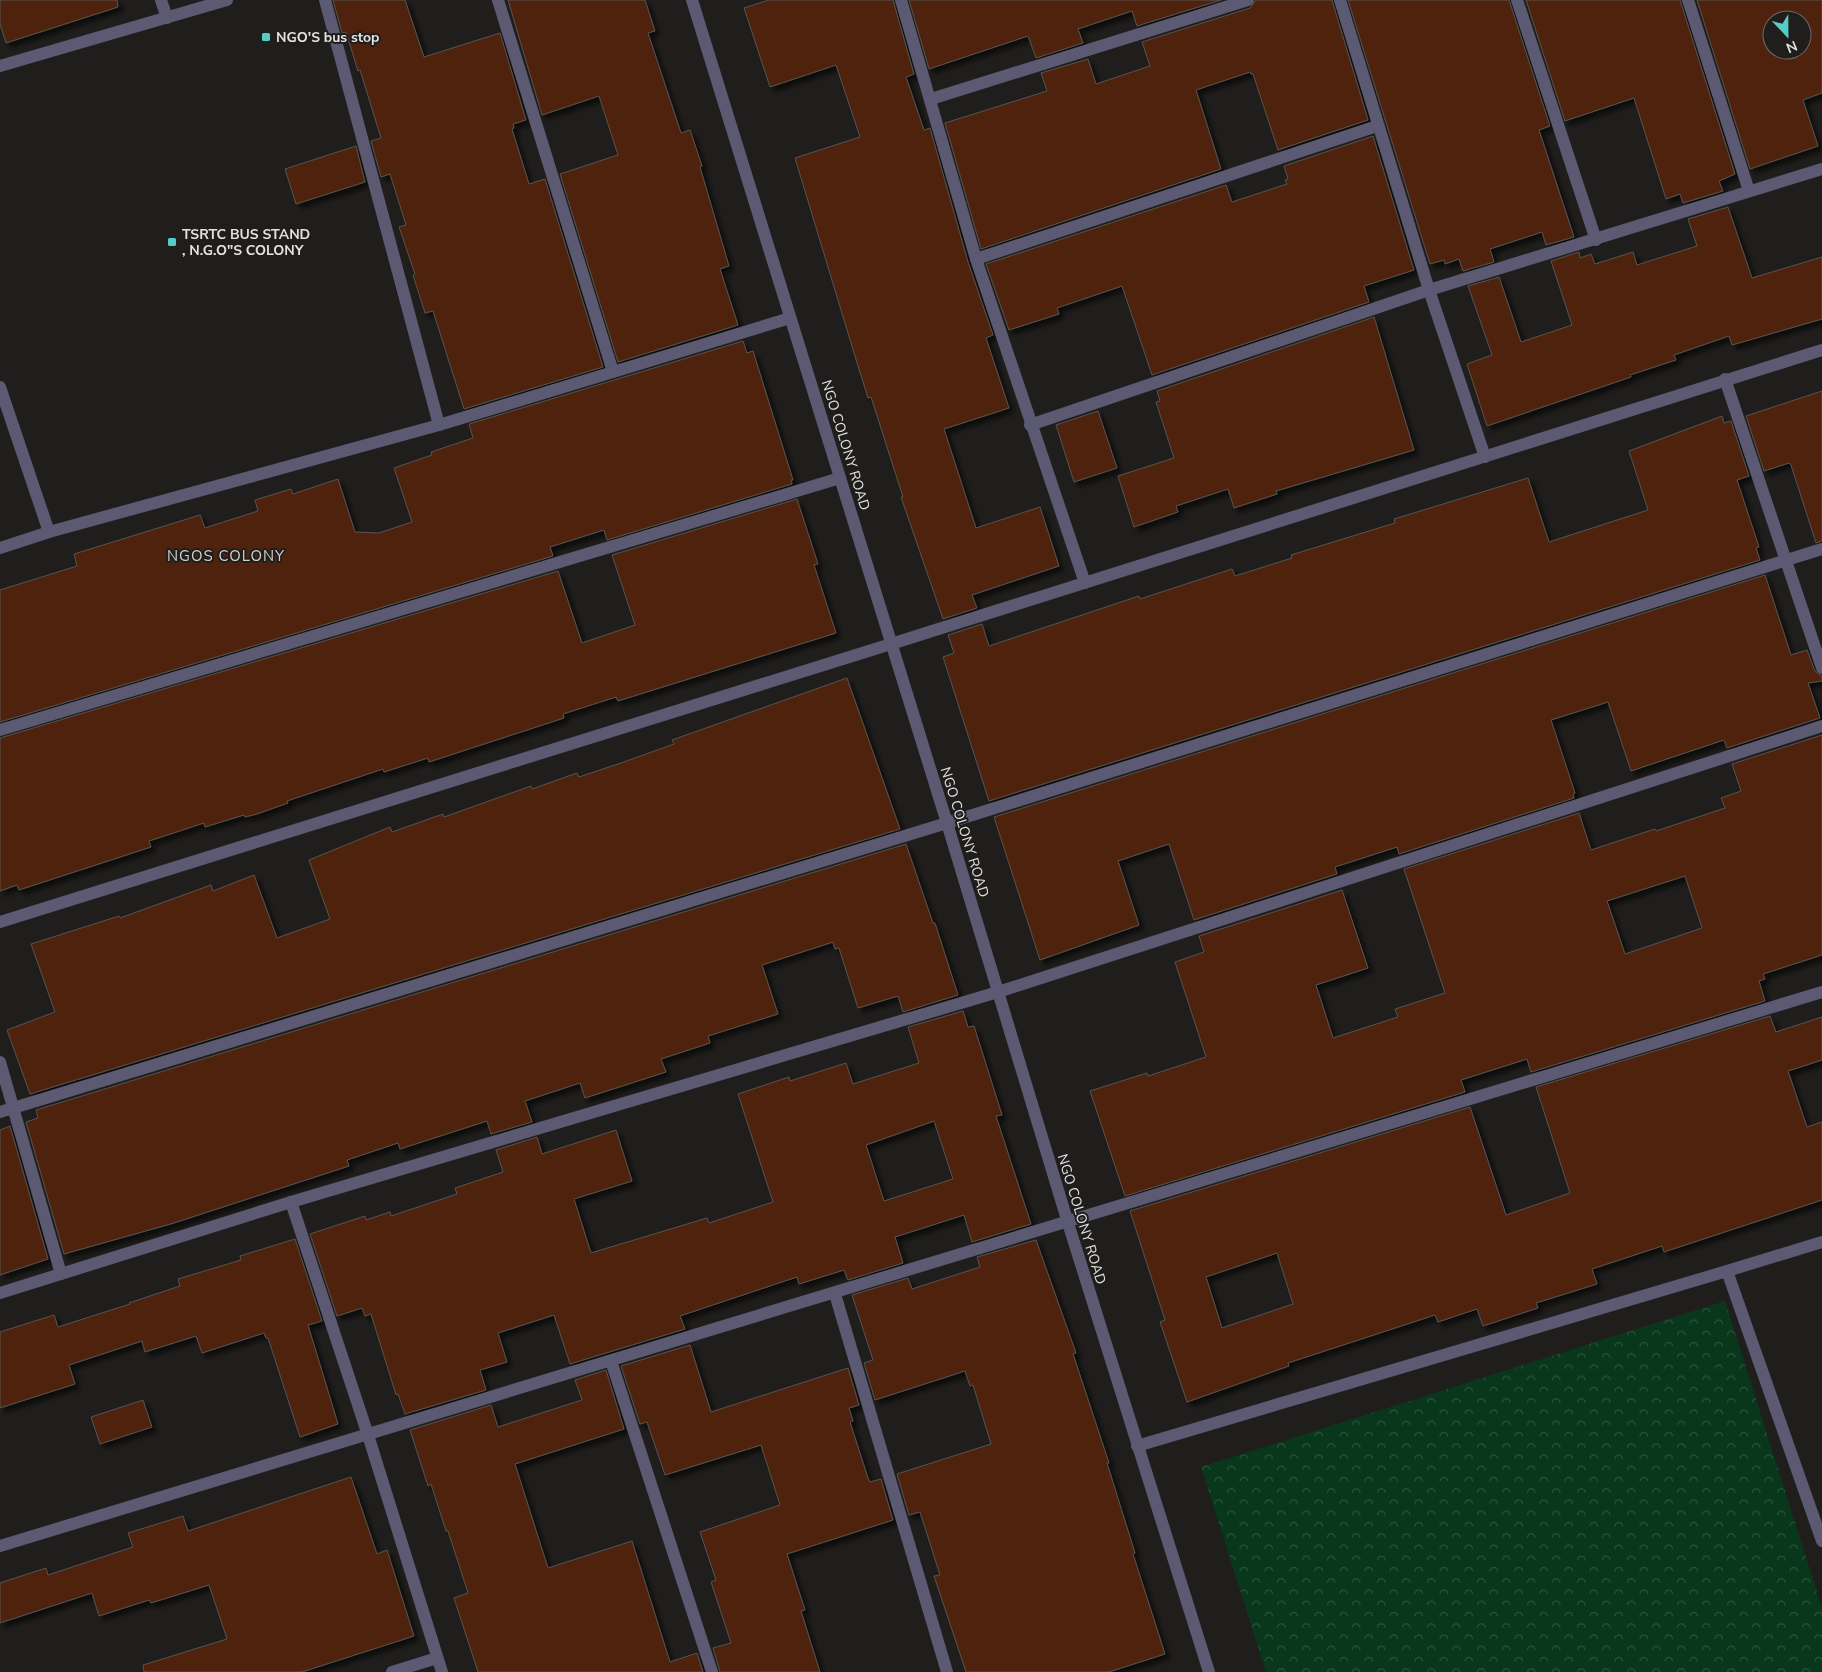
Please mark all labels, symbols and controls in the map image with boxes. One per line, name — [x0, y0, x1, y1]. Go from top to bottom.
north arrow — [1762, 10, 1812, 60]
place label: NGO'S bus stop — [276, 28, 379, 47]
marker: NGO'S bus stop — [260, 31, 272, 43]
text: N — [1783, 36, 1800, 57]
place label: TSRTC BUS STAND , N.G.O"S COLONY — [182, 225, 310, 260]
marker: TSRTC BUS STAND , N.G.O"S COLONY — [166, 236, 178, 248]
street label: NGO COLONY ROAD — [817, 378, 874, 513]
district label: NGOS COLONY — [167, 546, 285, 566]
street label: NGO COLONY ROAD — [936, 765, 993, 900]
street label: NGO COLONY ROAD — [1053, 1152, 1110, 1287]

